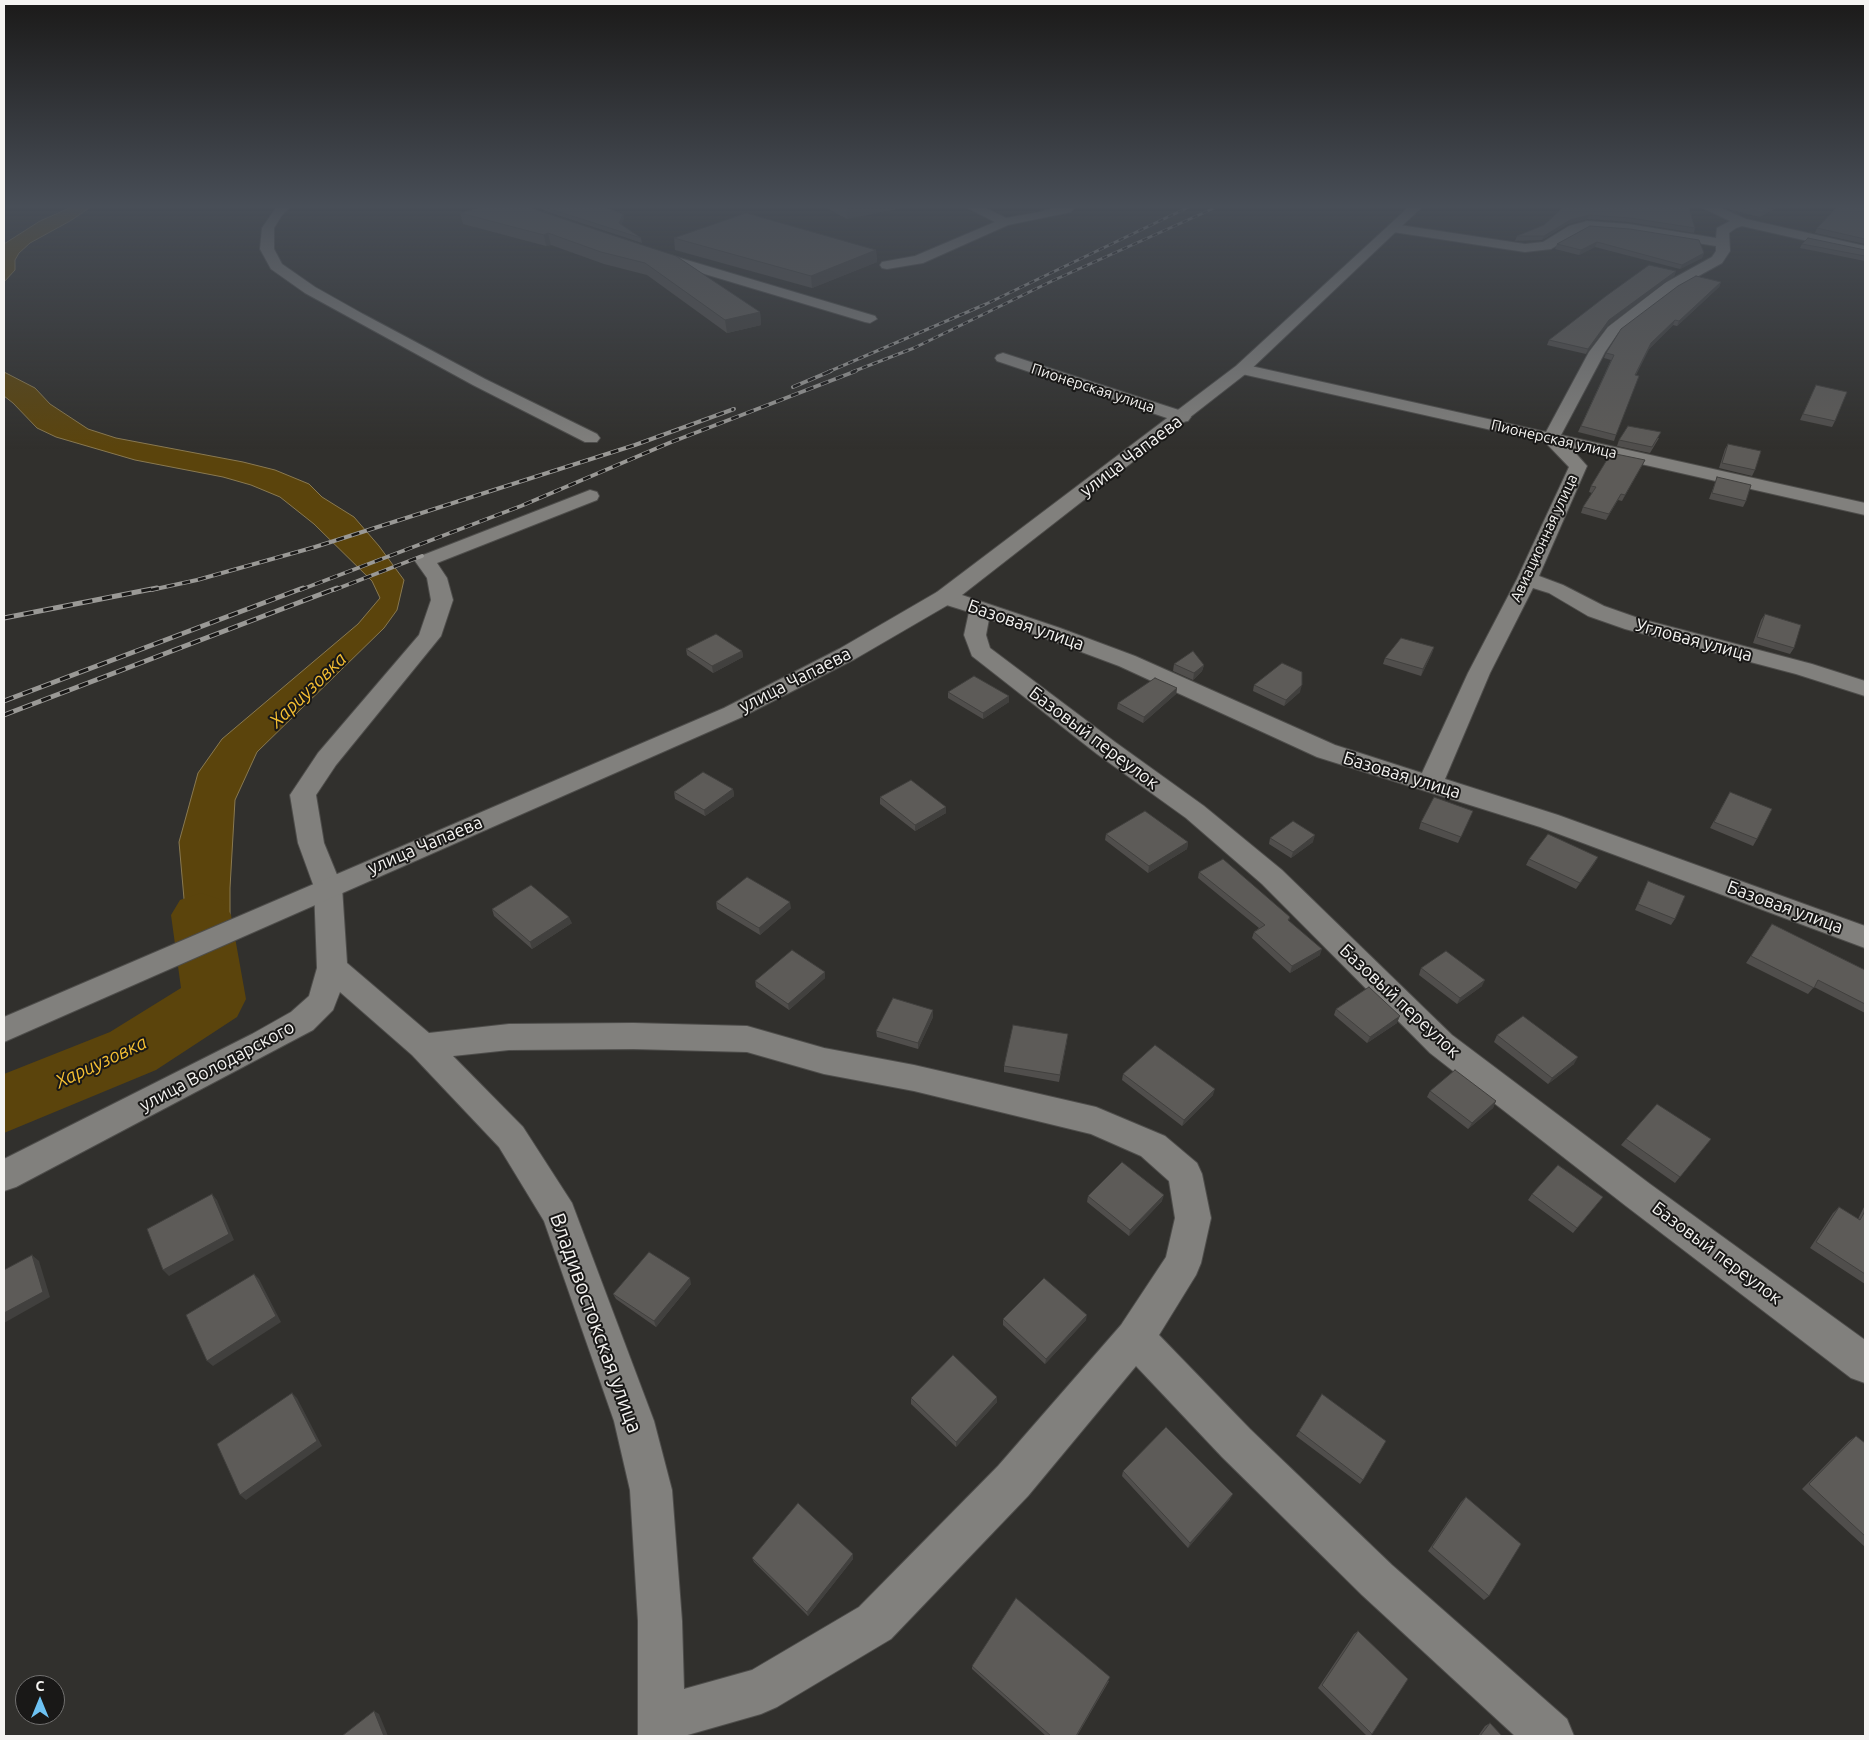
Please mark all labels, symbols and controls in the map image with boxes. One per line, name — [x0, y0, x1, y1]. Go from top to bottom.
street label: Пионерская улица — [1029, 360, 1157, 416]
street label: улица Чапаева — [1076, 411, 1186, 501]
street label: Пионерская улица — [1489, 416, 1619, 462]
street label: Авиационная улица — [1507, 471, 1581, 605]
street label: Базовая улица — [965, 595, 1087, 655]
street label: Угловая улица — [1633, 614, 1755, 666]
street label: улица Чапаева — [736, 643, 854, 717]
water label: Хариузовка — [265, 648, 351, 732]
street label: Базовый переулок — [1025, 682, 1163, 794]
street label: Базовая улица — [1341, 747, 1463, 803]
street label: улица Чапаева — [364, 811, 486, 879]
street label: Базовая улица — [1724, 876, 1846, 938]
street label: Базовый переулок — [1335, 940, 1465, 1062]
street label: улица Володарского — [136, 1016, 298, 1116]
water label: Хариузовка — [52, 1031, 150, 1093]
street label: Базовый переулок — [1648, 1197, 1786, 1309]
street label: Владивостокская улица — [544, 1210, 648, 1436]
north arrow — [15, 1675, 65, 1725]
text: С — [36, 1678, 44, 1694]

